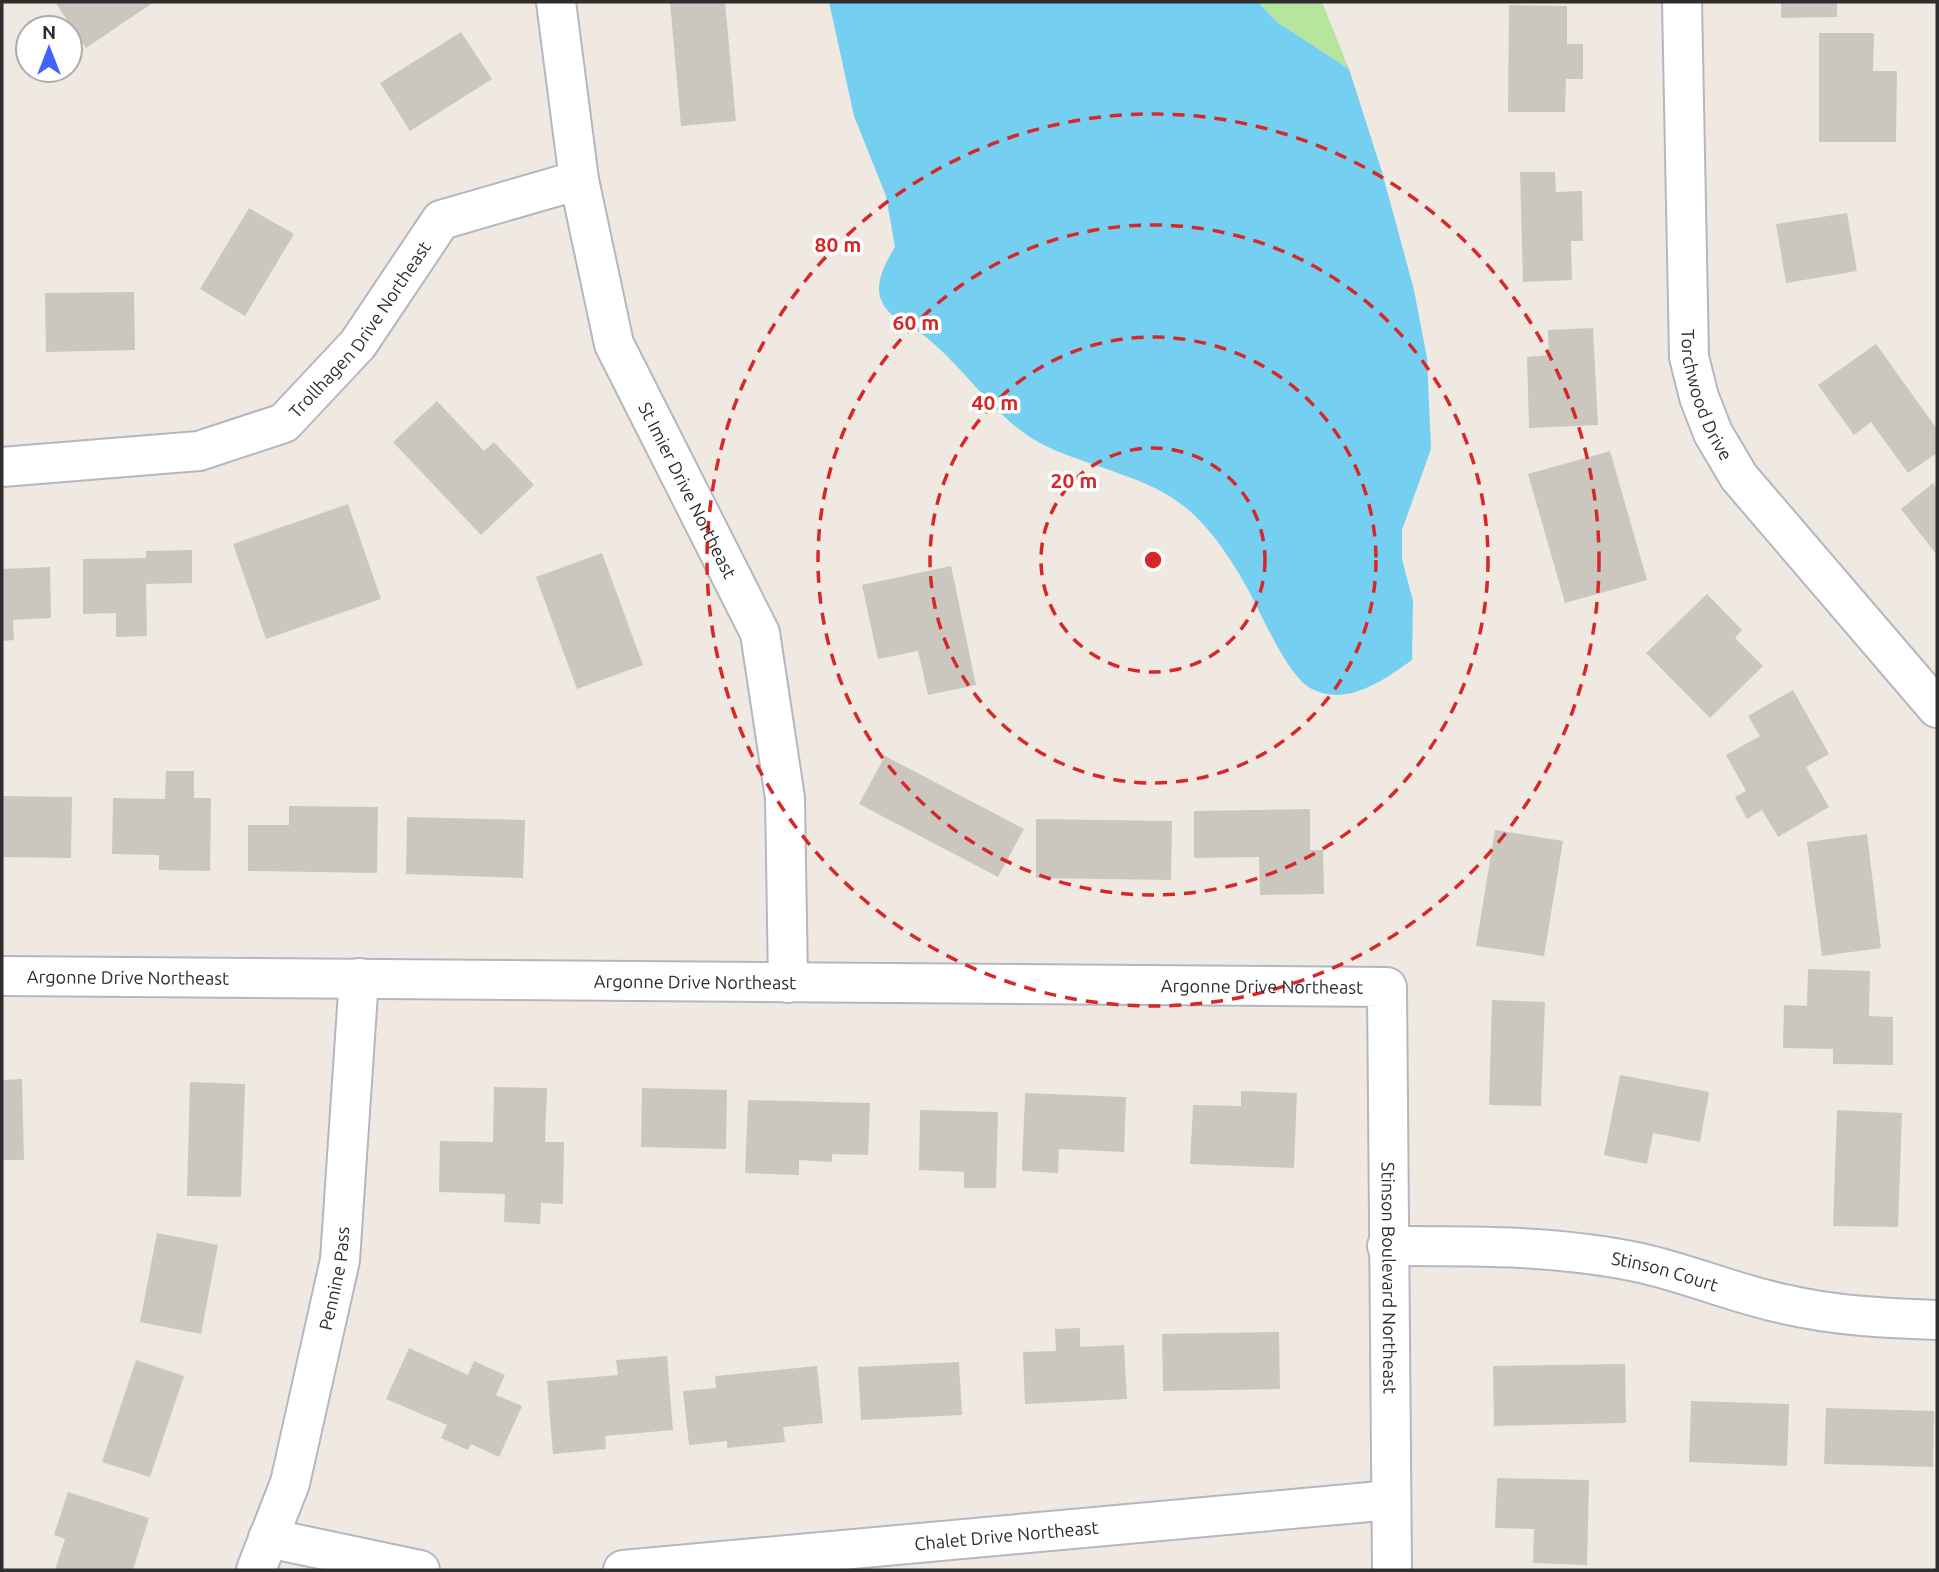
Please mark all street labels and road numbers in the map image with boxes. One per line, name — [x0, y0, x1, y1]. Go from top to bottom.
street label: Trollhagen Drive Northeast — [285, 237, 434, 421]
street label: Torchwood Drive — [1678, 329, 1737, 464]
street label: St Imier Drive Northeast — [635, 399, 741, 582]
street label: Argonne Drive Northeast — [27, 966, 229, 988]
street label: Argonne Drive Northeast — [594, 971, 796, 992]
street label: Argonne Drive Northeast — [1161, 975, 1363, 997]
street label: Stinson Boulevard Northeast — [1379, 1162, 1400, 1394]
street label: Pennine Pass — [315, 1226, 352, 1332]
street label: Stinson Court — [1610, 1248, 1721, 1295]
street label: Chalet Drive Northeast — [913, 1517, 1099, 1553]

